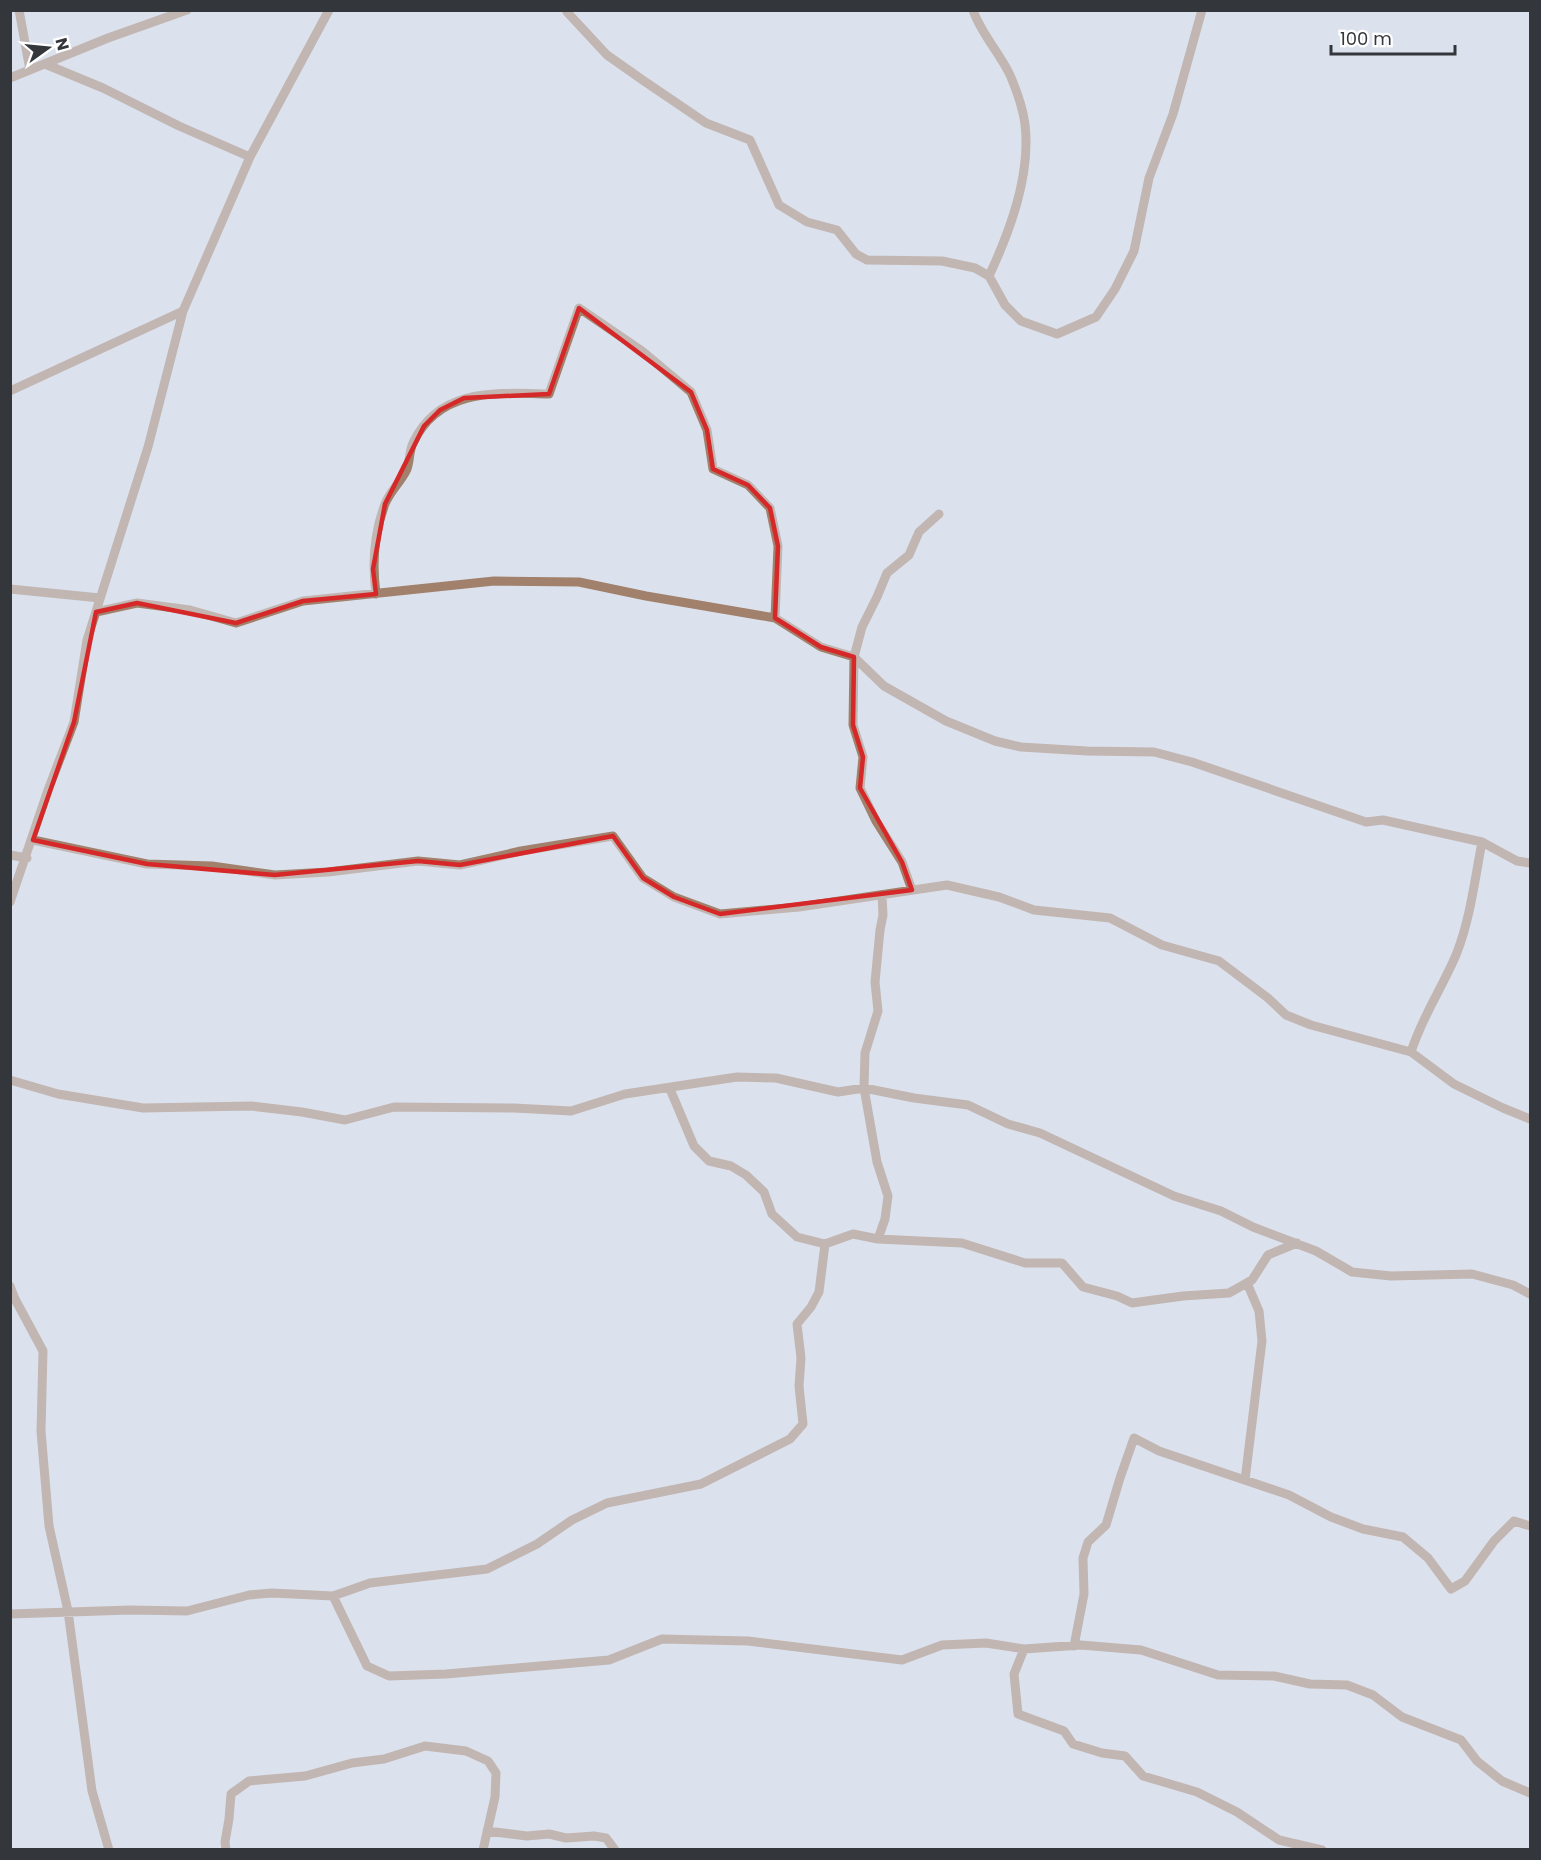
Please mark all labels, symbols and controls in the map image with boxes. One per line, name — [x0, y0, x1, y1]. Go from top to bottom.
north arrow — [18, 18, 78, 78]
scale bar — [1331, 18, 1456, 56]
text: 100 m — [1340, 26, 1392, 51]
text: N — [49, 35, 75, 53]

